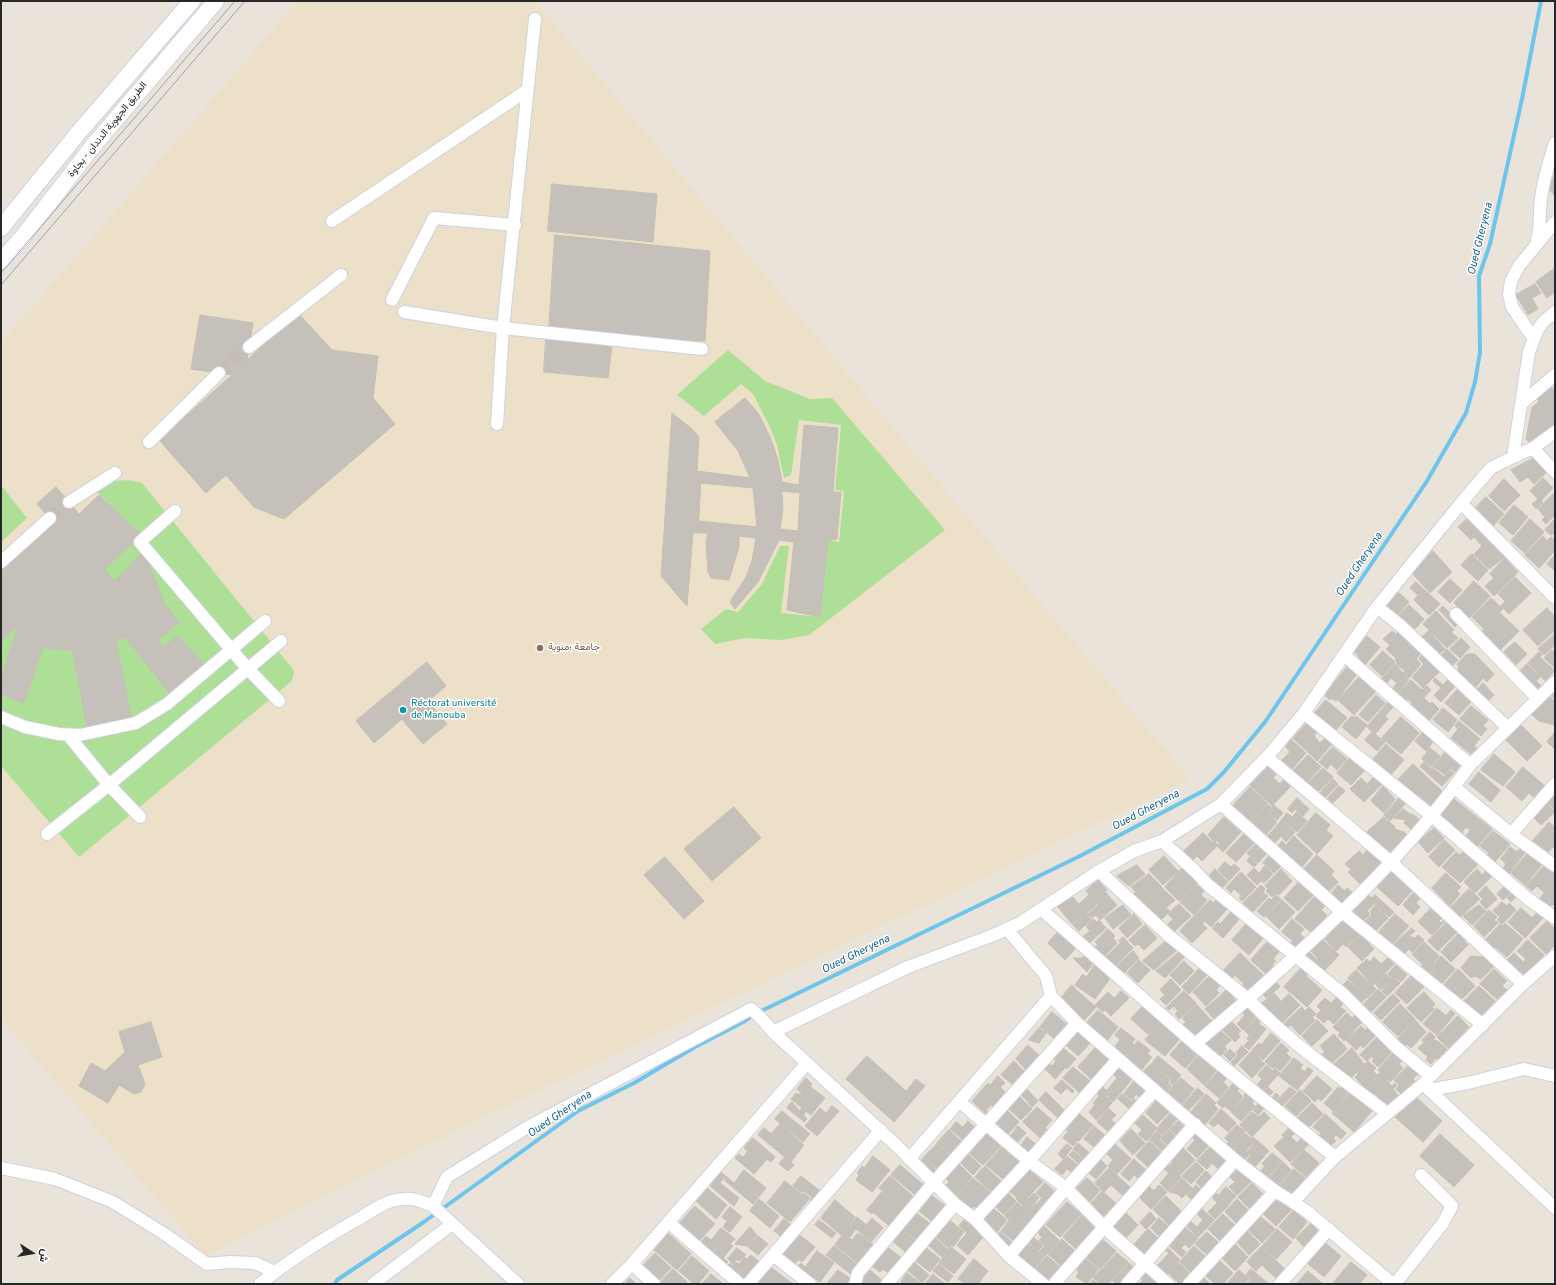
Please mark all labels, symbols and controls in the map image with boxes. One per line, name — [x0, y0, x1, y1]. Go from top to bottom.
street label: الطريق الجهوية الدندان - بجاوة — [66, 80, 150, 180]
water label: Oued Gheryena — [1466, 201, 1496, 277]
water label: Oued Gheryena — [1334, 531, 1386, 599]
place label: جامعة ؛منوبة — [548, 642, 600, 654]
marker: جامعة ؛منوبة — [535, 643, 545, 653]
place label: Réctorat université de Manouba — [411, 698, 496, 722]
marker: Réctorat université de Manouba — [398, 705, 408, 715]
water label: Oued Gheryena — [1110, 788, 1182, 834]
water label: Oued Gheryena — [820, 933, 892, 977]
water label: Oued Gheryena — [526, 1089, 594, 1141]
north arrow — [12, 1233, 52, 1273]
text: ش — [36, 1248, 52, 1263]

